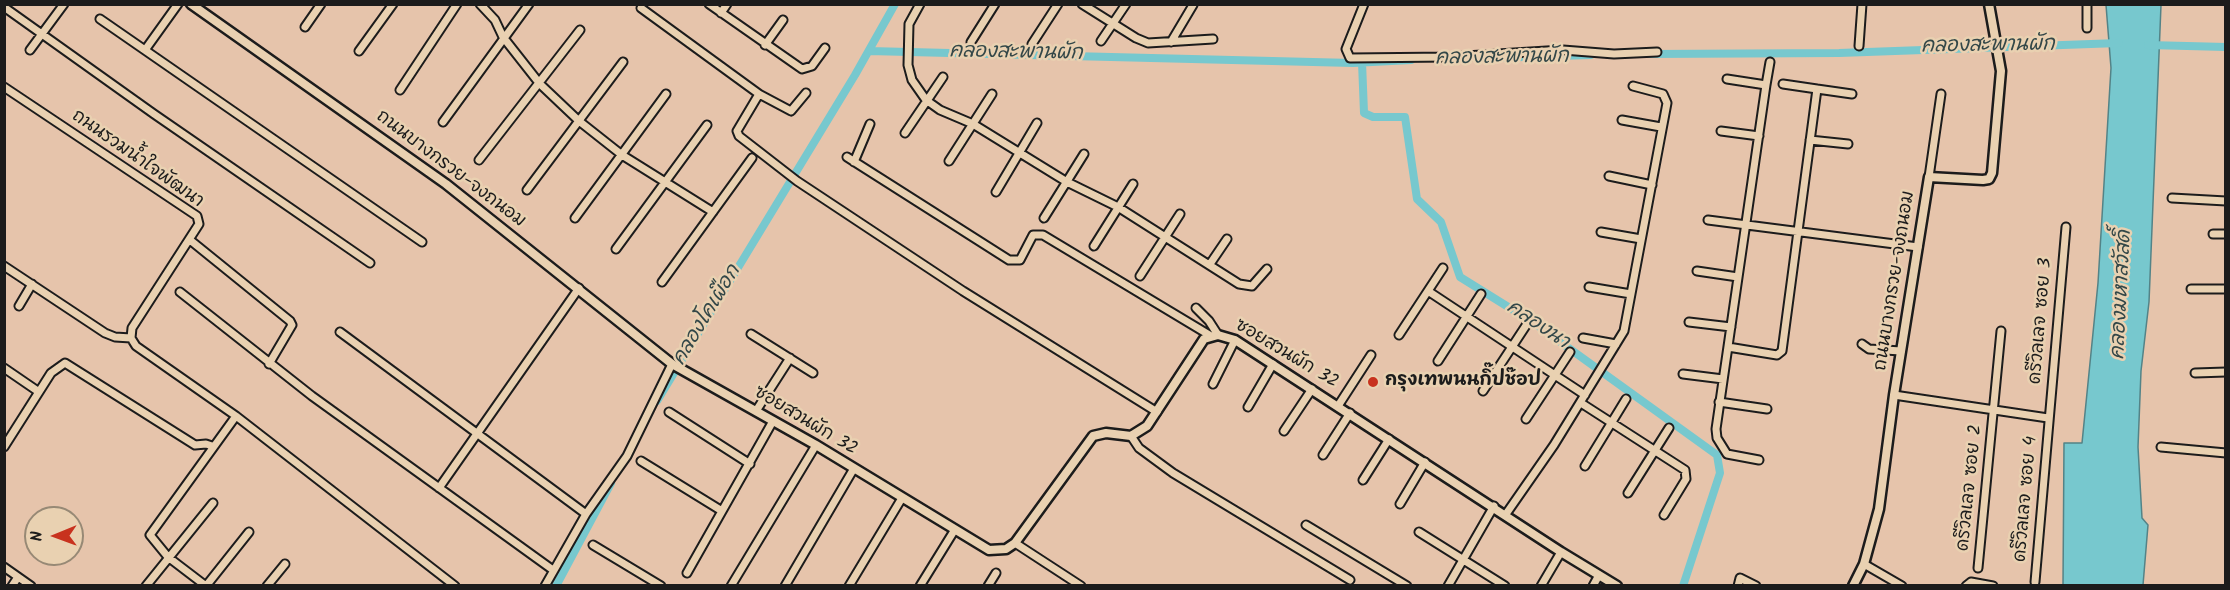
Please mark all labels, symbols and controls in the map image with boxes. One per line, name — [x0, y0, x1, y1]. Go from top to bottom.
water label: คลองสะพานผัก — [1921, 34, 2055, 60]
water label: คลองสะพานผัก — [949, 41, 1083, 67]
water label: คลองสะพานผัก — [1435, 46, 1569, 72]
street label: ถนนรวมน้ำใจพัฒนา — [67, 106, 207, 214]
street label: ถนนบางกรวย-จงถนอม — [371, 107, 529, 233]
street label: ถนนบางกรวย-จงถนอม — [1871, 190, 1921, 372]
water label: คลองมหาสวัสดิ์ — [2108, 230, 2138, 360]
street label: ดรีวิลเลจ ซอย 3 — [2026, 257, 2058, 385]
water label: คลองโคเผือก — [669, 262, 747, 370]
water label: คลองนา — [1501, 296, 1573, 356]
street label: ซอยสวนผัก 32 — [1230, 316, 1342, 394]
place label: กรุงเทพนนกิ๊ปช๊อป — [1385, 371, 1541, 393]
marker: กรุงเทพนนกิ๊ปช๊อป — [1366, 375, 1380, 389]
street label: ซอยสวนผัก 32 — [749, 383, 861, 461]
street label: ดรีวิลเลจ ซอย 2 — [1954, 424, 1988, 552]
street label: ดรีวิลเลจ ซอย 4 — [2011, 435, 2043, 563]
north arrow — [24, 506, 84, 566]
text: N — [25, 531, 50, 542]

